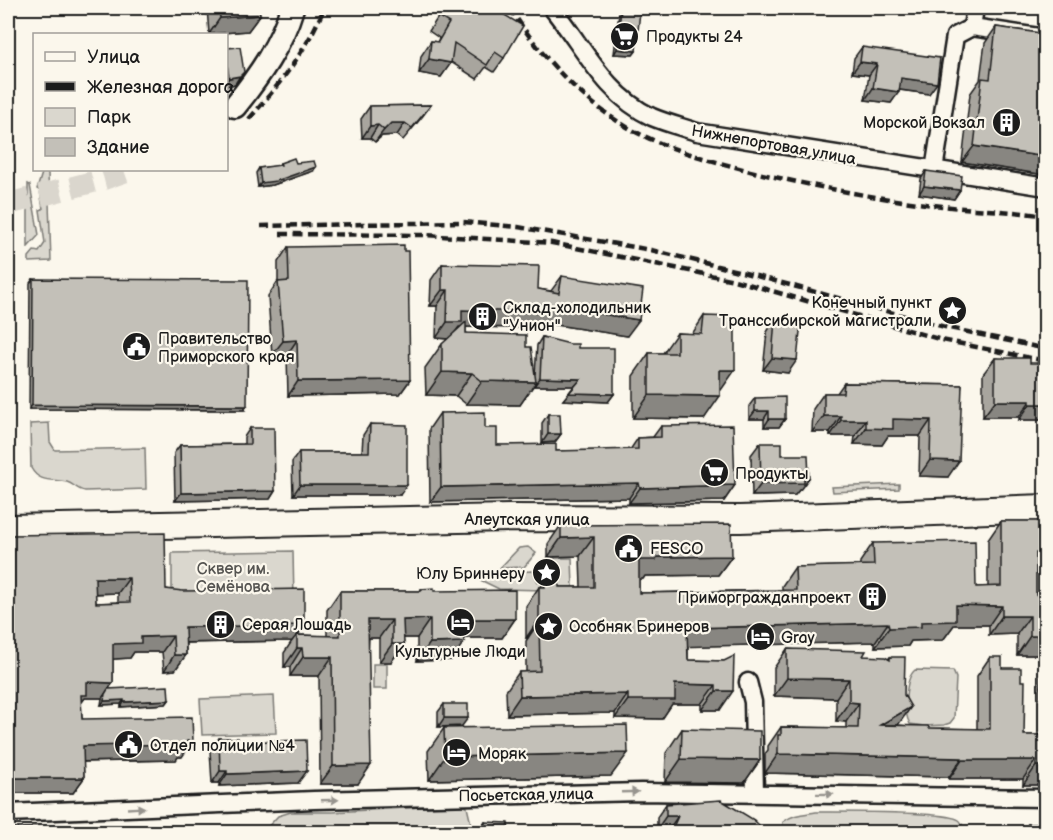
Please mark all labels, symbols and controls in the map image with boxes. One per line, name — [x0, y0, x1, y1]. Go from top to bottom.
supermarket icon: Продукты 24 — [609, 20, 641, 52]
place label: Продукты 24 — [646, 28, 743, 47]
legend — [33, 33, 228, 171]
text: Улица — [87, 47, 141, 68]
text: Железная дорога — [87, 77, 235, 98]
building icon: Морской Вокзал — [990, 106, 1022, 138]
text: Парк — [87, 107, 131, 128]
place label: Морской Вокзал — [863, 114, 985, 133]
street label: Нижнепортовая улица — [690, 122, 858, 169]
text: Здание — [87, 137, 149, 158]
place label: Конечный пункт Транссибирской магистрали — [719, 294, 933, 331]
place icon: Конечный пункт Транссибирской магистрали — [937, 295, 969, 327]
place label: Склад-холодильник "Унион" — [503, 299, 651, 336]
building icon: Склад-холодильник "Унион" — [466, 300, 498, 332]
place label: Правительство Приморского края — [158, 330, 295, 367]
public building icon: Правительство Приморского края — [121, 331, 153, 363]
supermarket icon: Продукты — [698, 457, 730, 489]
place label: Продукты — [735, 465, 808, 484]
street label: Алеутская улица — [463, 511, 590, 530]
public building icon: FESCO — [613, 532, 645, 564]
place label: FESCO — [650, 540, 703, 559]
place icon: Юлу Бриннеру — [530, 557, 562, 589]
park label: Сквер им. Семёнова — [196, 560, 271, 597]
place label: Юлу Бриннеру — [416, 565, 526, 584]
building icon: Приморгражданпроект — [856, 581, 888, 613]
place label: Приморгражданпроект — [678, 589, 852, 608]
hotel icon: Культурные Люди — [444, 607, 476, 639]
building icon: Серая Лошадь — [205, 608, 237, 640]
place icon: Особняк Бринеров — [532, 610, 564, 642]
place label: Серая Лошадь — [242, 616, 351, 635]
place label: Особняк Бринеров — [569, 618, 710, 637]
hotel icon: Gray — [744, 621, 776, 653]
place label: Gray — [781, 629, 816, 648]
place label: Культурные Люди — [394, 643, 526, 662]
public building icon: Отдел полиции №4 — [113, 729, 145, 761]
place label: Отдел полиции №4 — [150, 737, 295, 756]
hotel icon: Моряк — [441, 737, 473, 769]
place label: Моряк — [478, 745, 527, 764]
street label: Посьетская улица — [458, 785, 594, 806]
one-way arrow — [621, 787, 640, 797]
one-way arrow — [816, 789, 835, 798]
one-way arrow — [321, 795, 340, 804]
one-way arrow — [126, 804, 145, 813]

